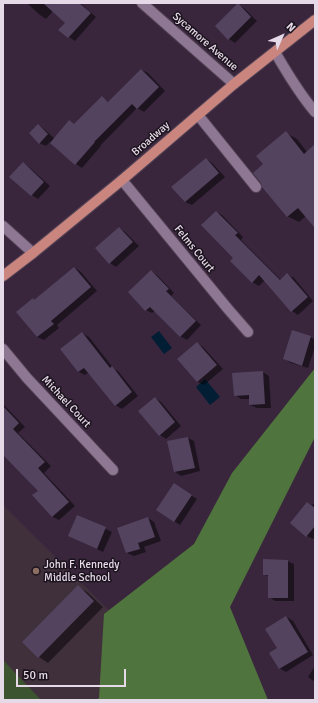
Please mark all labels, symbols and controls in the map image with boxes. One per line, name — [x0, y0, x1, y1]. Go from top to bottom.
street label: Sycamore Avenue — [170, 10, 240, 74]
north arrow — [262, 16, 302, 56]
text: N — [284, 20, 298, 34]
street label: Broadway — [129, 119, 173, 159]
street label: Felms Court — [171, 223, 217, 275]
street label: Michael Court — [39, 373, 93, 431]
place label: John F. Kennedy Middle School — [44, 558, 119, 584]
marker: John F. Kennedy Middle School — [31, 566, 41, 576]
scale bar — [18, 661, 128, 687]
text: 50 m — [23, 668, 48, 683]

